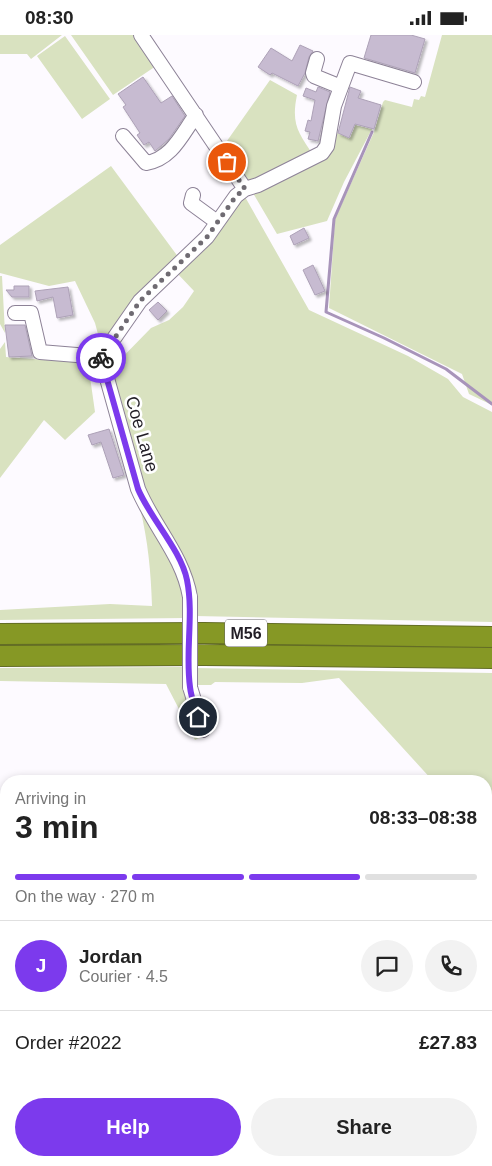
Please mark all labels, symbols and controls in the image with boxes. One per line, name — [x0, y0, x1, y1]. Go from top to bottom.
text: 08:30 — [25, 7, 74, 28]
pin — [206, 141, 248, 183]
icon: bag — [213, 148, 241, 176]
courier — [76, 333, 126, 383]
icon: bike — [87, 344, 115, 372]
street label: Coe Lane — [122, 394, 162, 474]
road number: M56 — [225, 619, 267, 647]
pin — [177, 696, 219, 738]
icon: home — [184, 703, 212, 731]
text: Arriving in — [15, 790, 86, 807]
text: 08:33–08:38 — [369, 807, 477, 828]
text: 3 min — [15, 809, 99, 845]
text: On the way · 270 m — [15, 888, 155, 905]
button: chat — [361, 940, 413, 992]
button: phone — [425, 940, 477, 992]
text: Jordan — [79, 946, 142, 967]
text: J — [36, 955, 46, 976]
text: Courier · 4.5 — [79, 968, 168, 985]
text: Order #2022 — [15, 1032, 122, 1053]
text: £27.83 — [419, 1032, 477, 1053]
button: Help — [15, 1098, 241, 1156]
button: Share — [251, 1098, 477, 1156]

